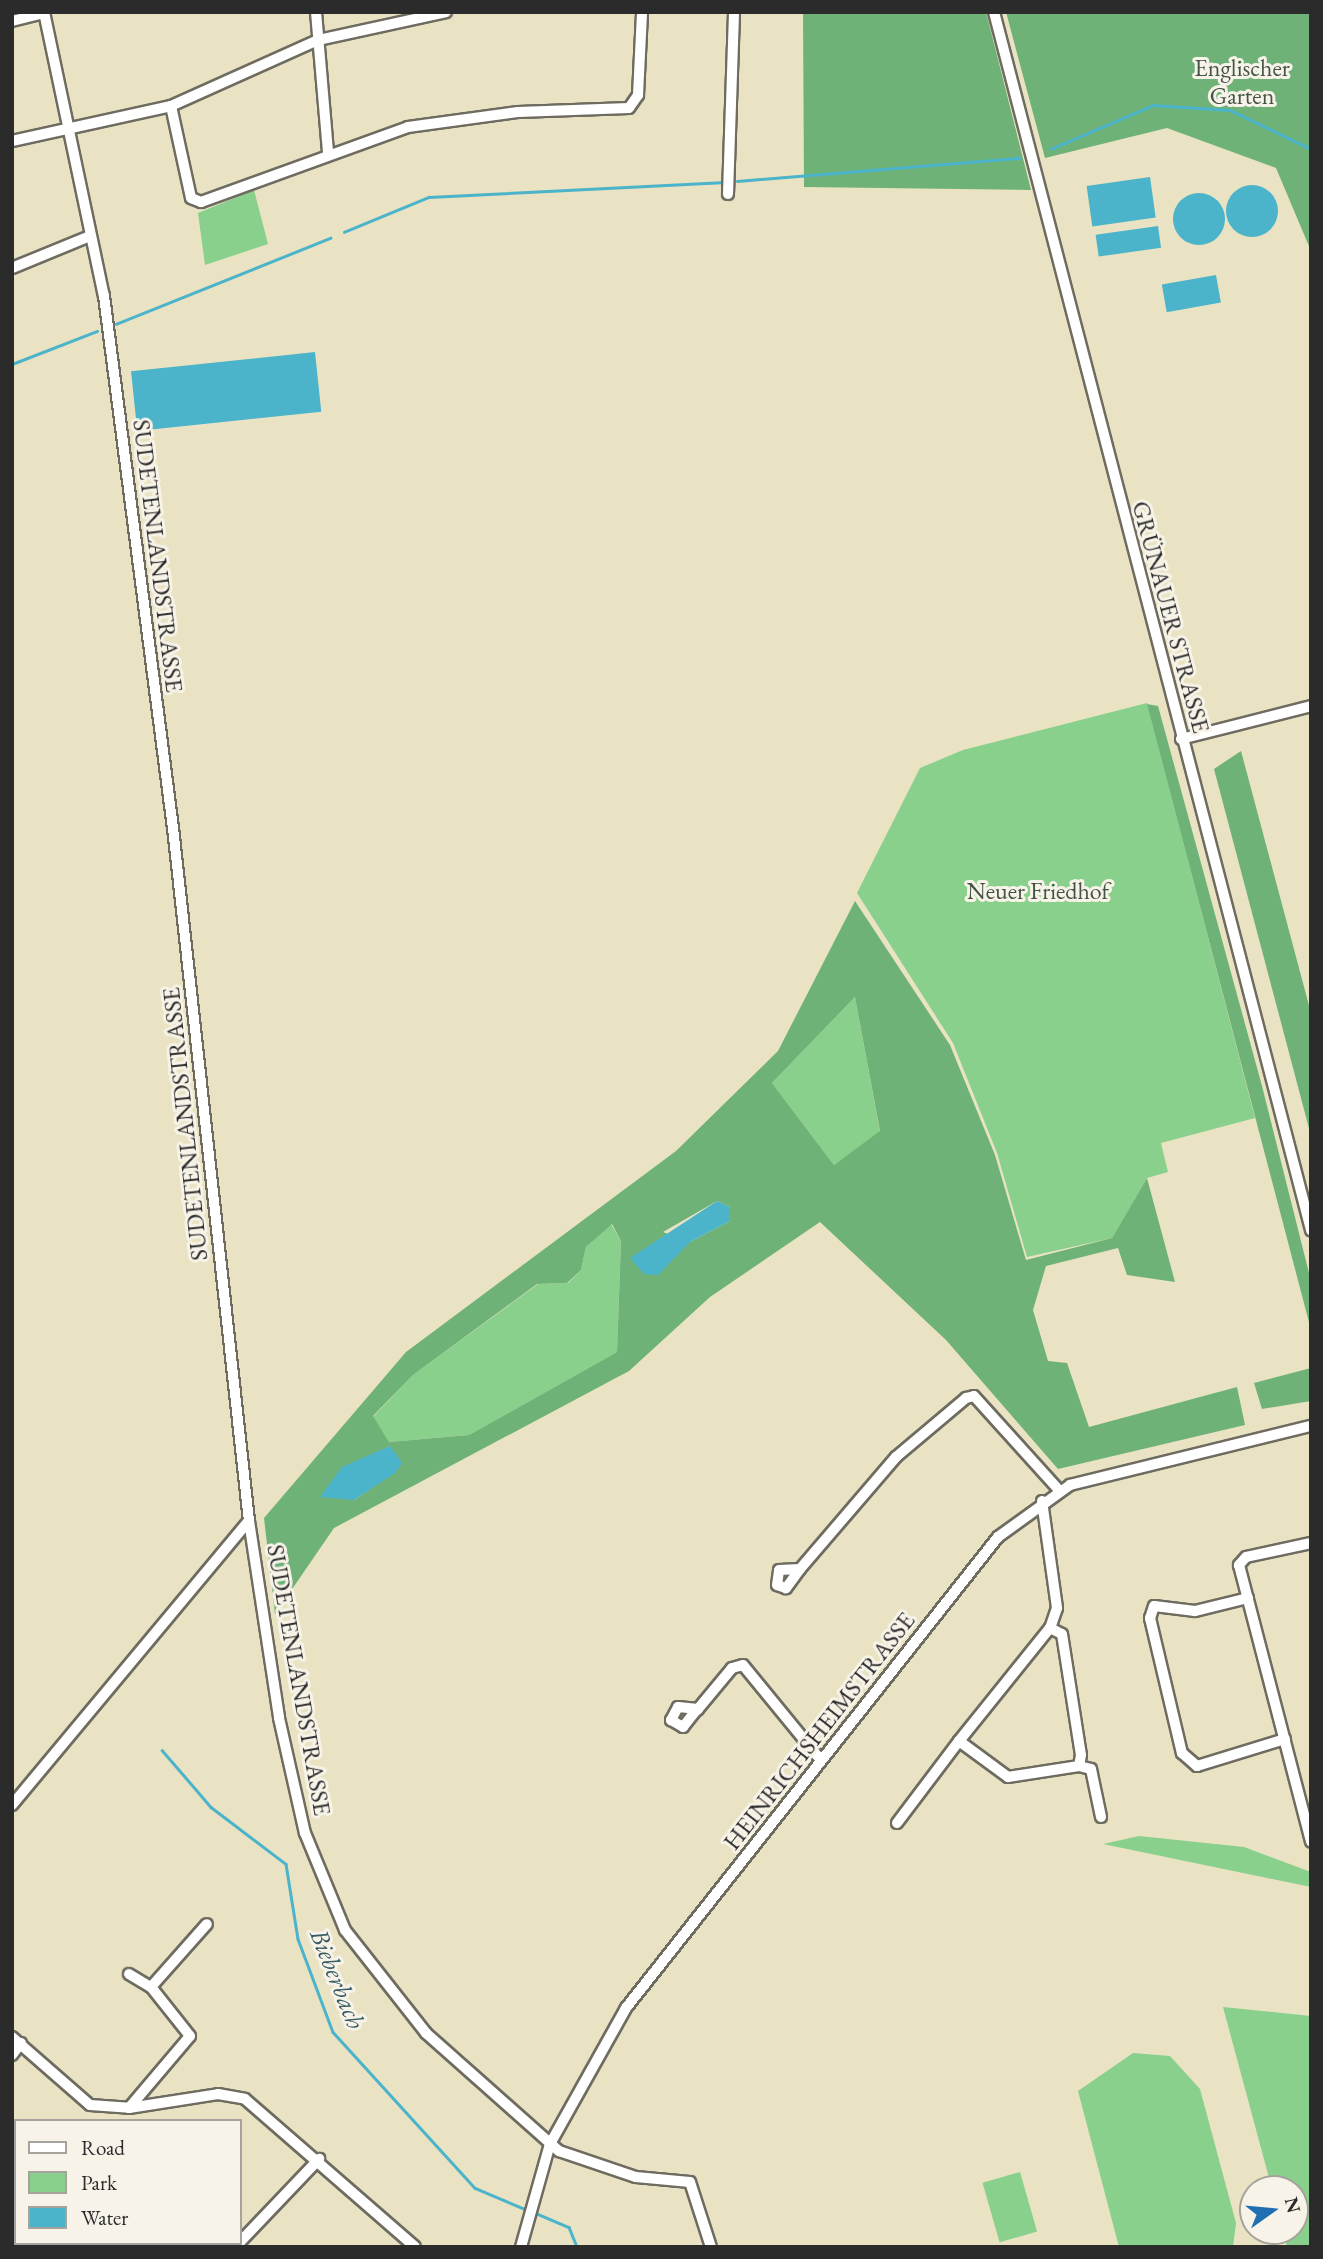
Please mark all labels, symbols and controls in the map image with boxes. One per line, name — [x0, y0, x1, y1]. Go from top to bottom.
park label: Englischer Garten — [1194, 54, 1290, 110]
street label: SUDETENLANDSTRASSE — [127, 418, 189, 694]
street label: GRÜNAUER STRASSE — [1126, 498, 1216, 736]
park label: Neuer Friedhof — [967, 877, 1109, 905]
street label: SUDETENLANDSTRASSE — [156, 986, 214, 1262]
street label: SUDETENLANDSTRASSE — [261, 1542, 337, 1818]
street label: HEINRICHSHEIMSTRASSE — [717, 1606, 921, 1856]
water label: Bieberbach — [303, 1924, 371, 2034]
legend — [14, 2119, 242, 2245]
text: Road — [81, 2134, 125, 2161]
text: Park — [81, 2169, 117, 2196]
north arrow — [1239, 2175, 1309, 2245]
text: N — [1279, 2194, 1307, 2216]
text: Water — [81, 2204, 128, 2231]

